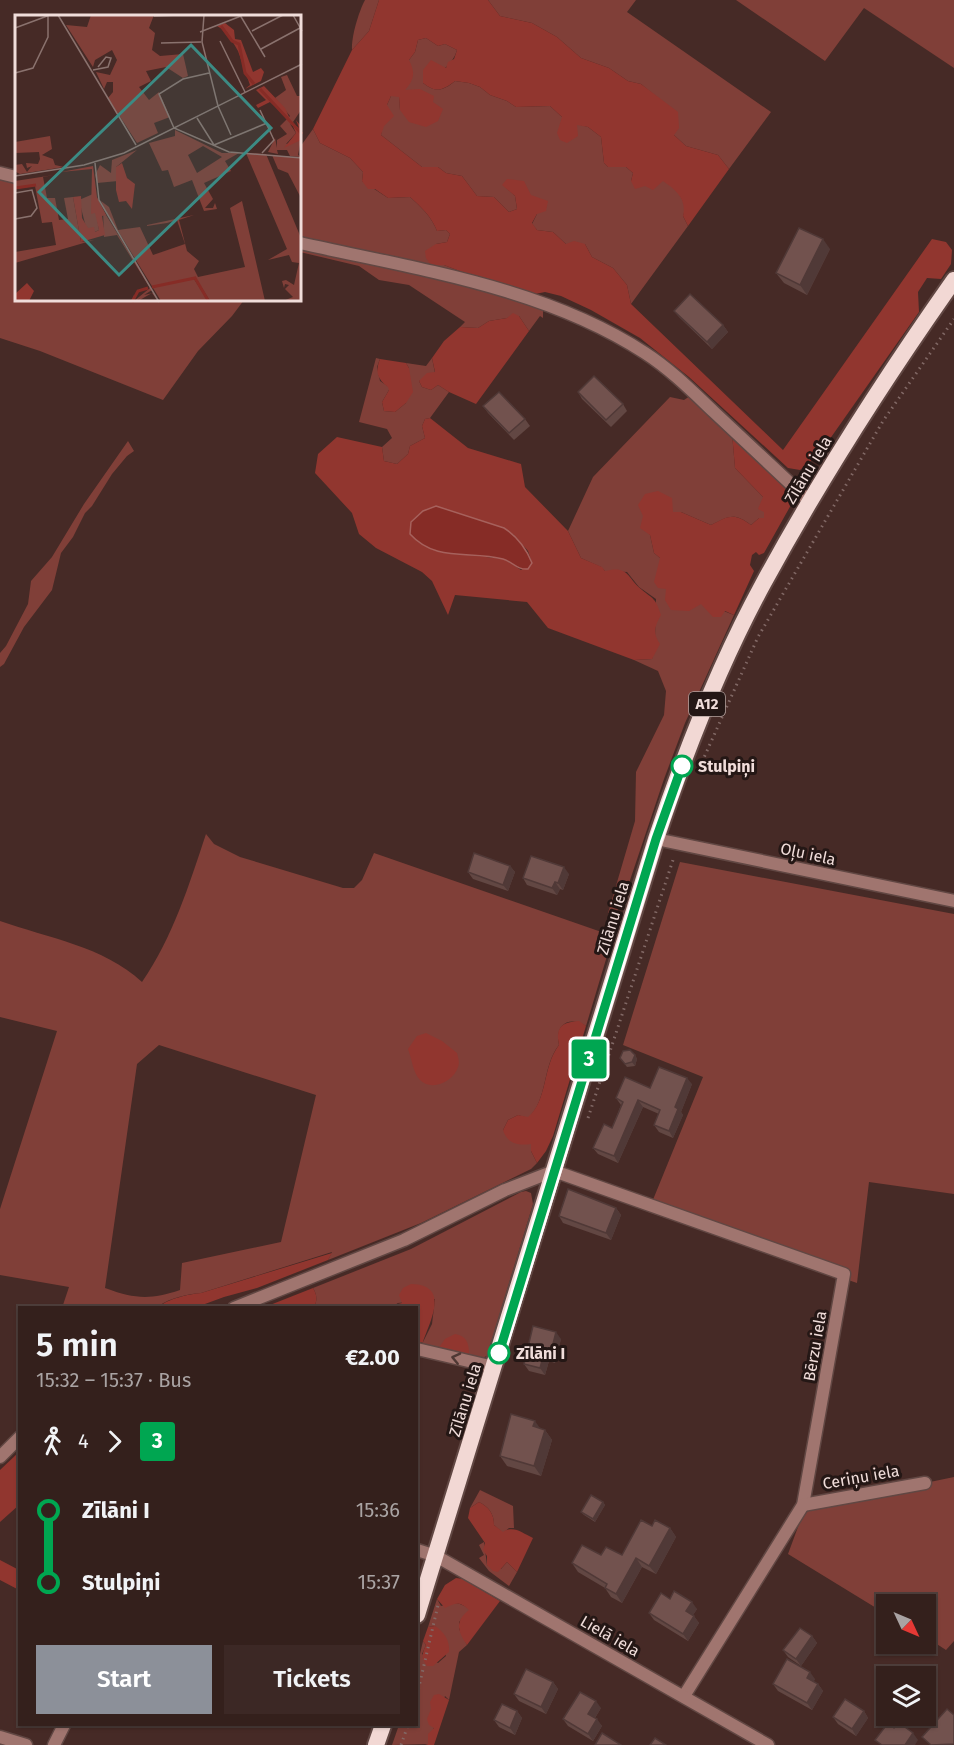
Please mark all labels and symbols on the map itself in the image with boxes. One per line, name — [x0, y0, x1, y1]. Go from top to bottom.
inset map — [15, 15, 302, 302]
street label: Zīlānu iela — [780, 433, 836, 507]
road number: A12 — [689, 692, 725, 716]
marker: Stulpiņi — [671, 755, 693, 777]
place label: Stulpiņi — [698, 757, 755, 778]
street label: Oļu iela — [778, 839, 837, 870]
street label: Zīlānu iela — [593, 879, 633, 957]
line badge: 3 — [570, 1040, 608, 1078]
street label: Bērzu iela — [799, 1309, 831, 1383]
marker: Zīlāni I — [488, 1342, 510, 1364]
place label: Zīlāni I — [516, 1344, 565, 1363]
one-way arrow — [451, 1353, 461, 1366]
street label: Zīlānu iela — [445, 1361, 485, 1439]
street label: Ceriņu iela — [821, 1461, 901, 1494]
north arrow — [876, 1594, 936, 1654]
street label: Lielā iela — [577, 1611, 643, 1661]

